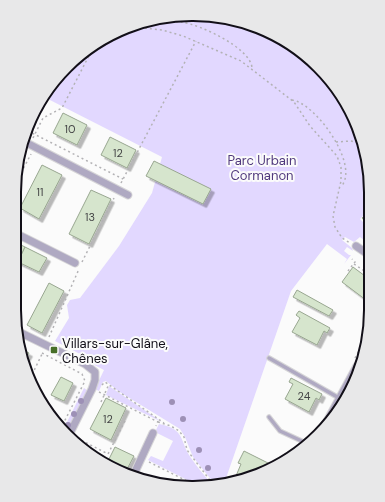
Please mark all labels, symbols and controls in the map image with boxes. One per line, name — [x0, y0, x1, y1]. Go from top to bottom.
house number: 10 — [65, 122, 75, 136]
house number: 12 — [113, 146, 123, 160]
park label: Parc Urbain Cormanon — [228, 152, 296, 184]
house number: 11 — [37, 185, 43, 199]
house number: 13 — [85, 210, 95, 224]
place label: Villars-sur-Glâne, Chênes — [62, 335, 168, 367]
marker: Villars-sur-Glâne, Chênes — [49, 345, 59, 355]
house number: 24 — [298, 389, 311, 403]
house number: 12 — [103, 412, 113, 426]

